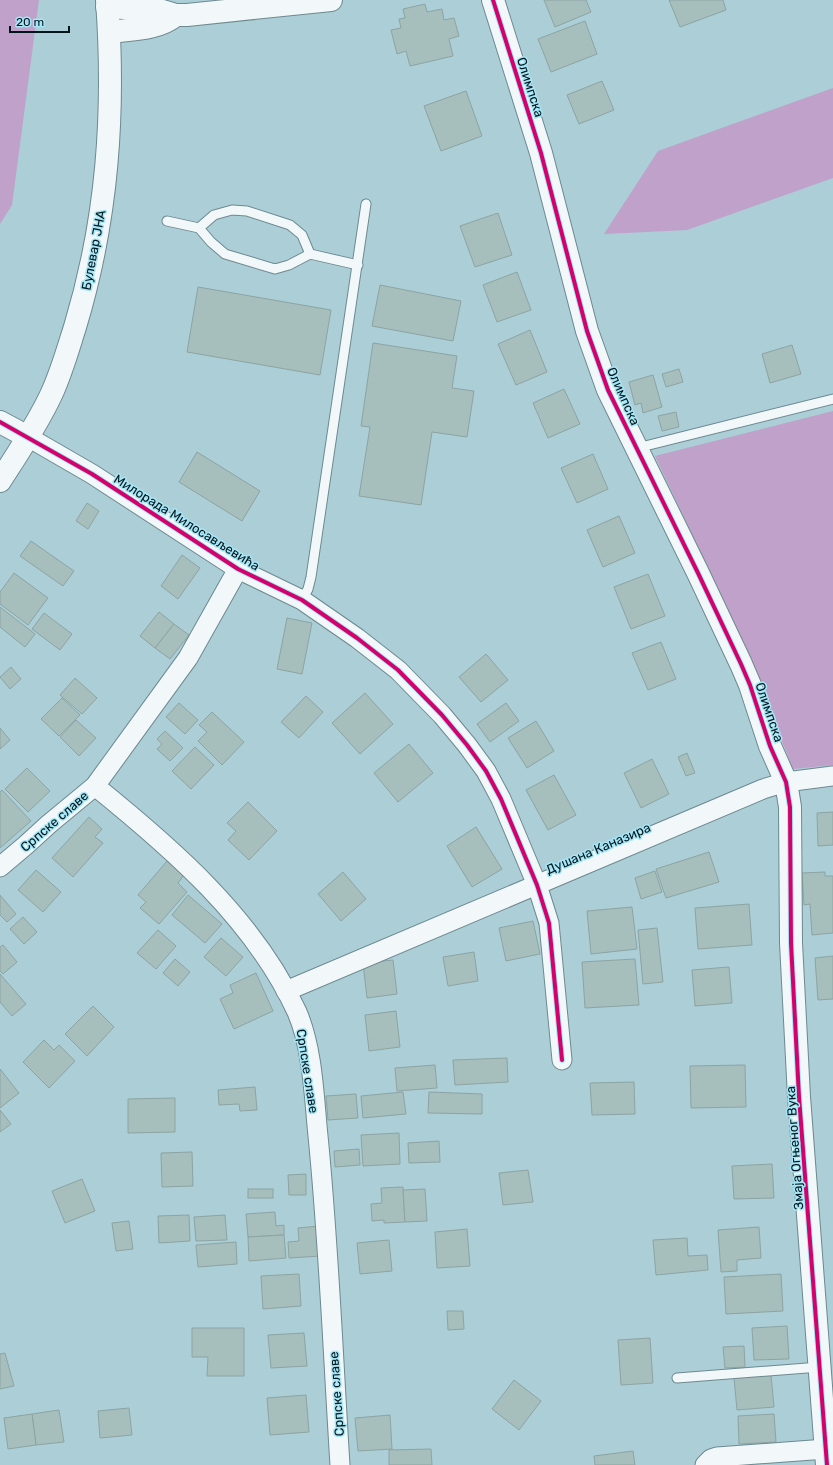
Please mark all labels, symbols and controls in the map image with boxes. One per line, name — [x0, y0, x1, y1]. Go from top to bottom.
scale bar — [10, 8, 69, 34]
text: 20 m — [16, 15, 44, 29]
street label: Олимпска — [514, 55, 547, 119]
street label: Булевар ЈНА — [78, 208, 109, 292]
street label: Олимпска — [604, 365, 643, 428]
street label: Милорада Милосављевића — [111, 471, 262, 574]
street label: Олимпска — [752, 680, 787, 744]
street label: Српске славе — [17, 788, 91, 855]
street label: Душана Каназира — [544, 820, 653, 877]
street label: Српске славе — [293, 1028, 322, 1114]
street label: Змаја Огњеног Вука — [783, 1086, 806, 1210]
street label: Српске славе — [326, 1351, 347, 1437]

